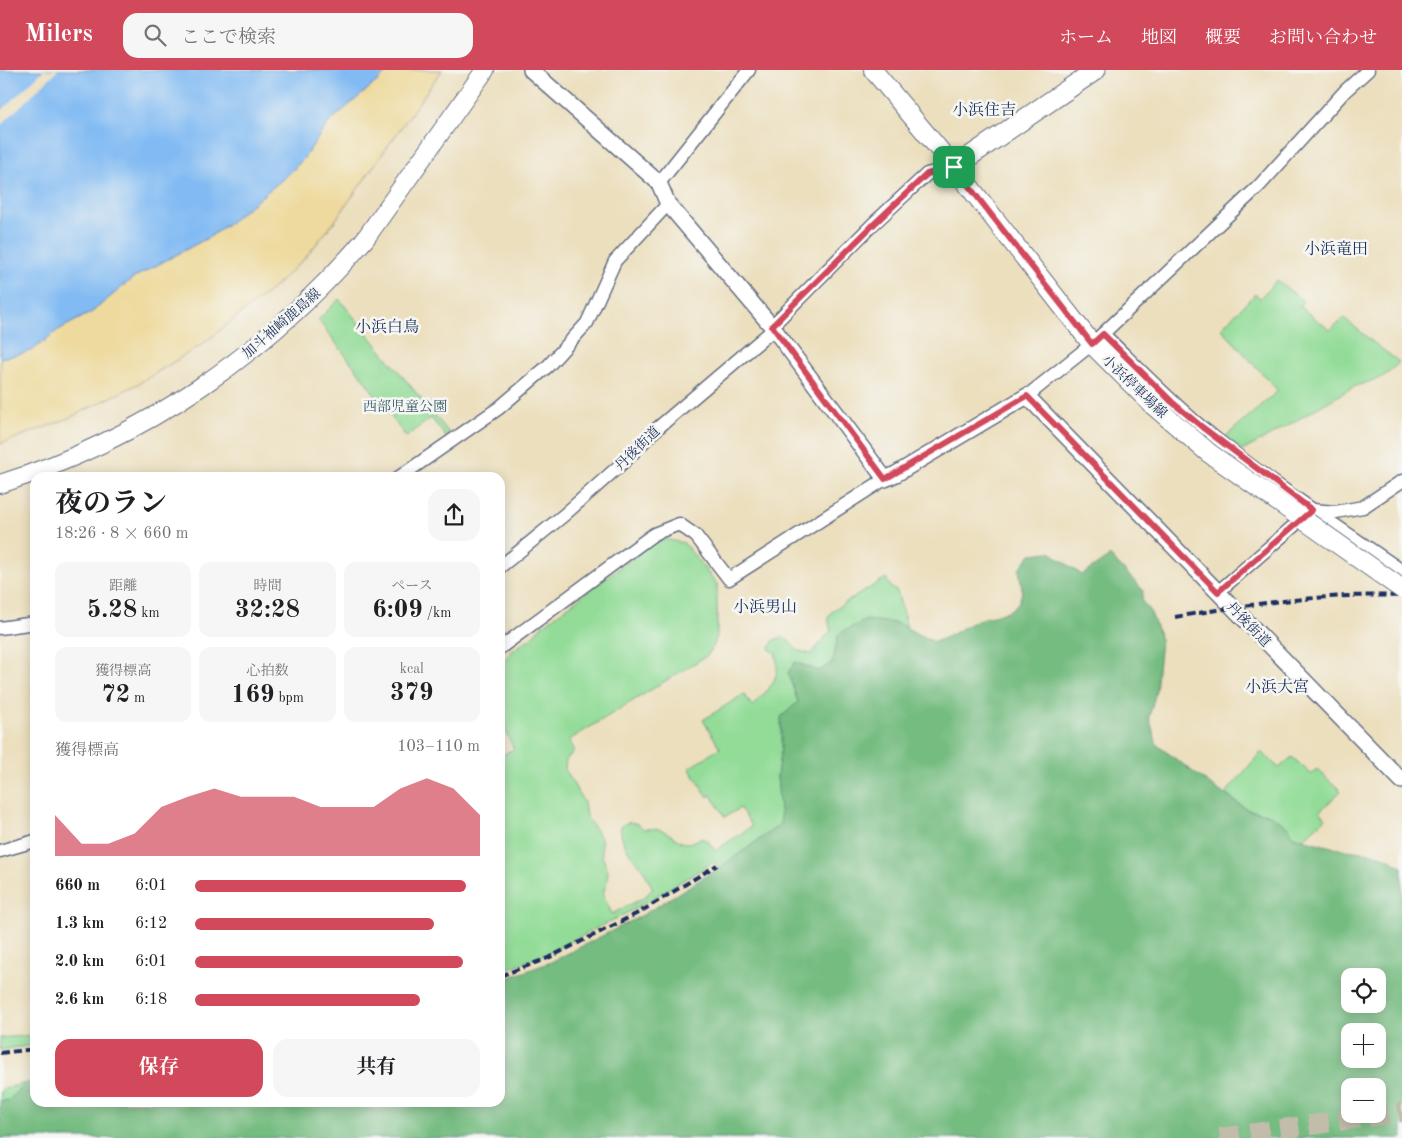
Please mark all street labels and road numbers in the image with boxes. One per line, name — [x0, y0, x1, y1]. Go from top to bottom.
street label: 加斗袖崎鹿島線 — [239, 286, 323, 361]
street label: 小浜停車場線 — [1099, 352, 1170, 421]
street label: 丹後街道 — [612, 424, 663, 473]
street label: 丹後街道 — [1224, 599, 1273, 650]

